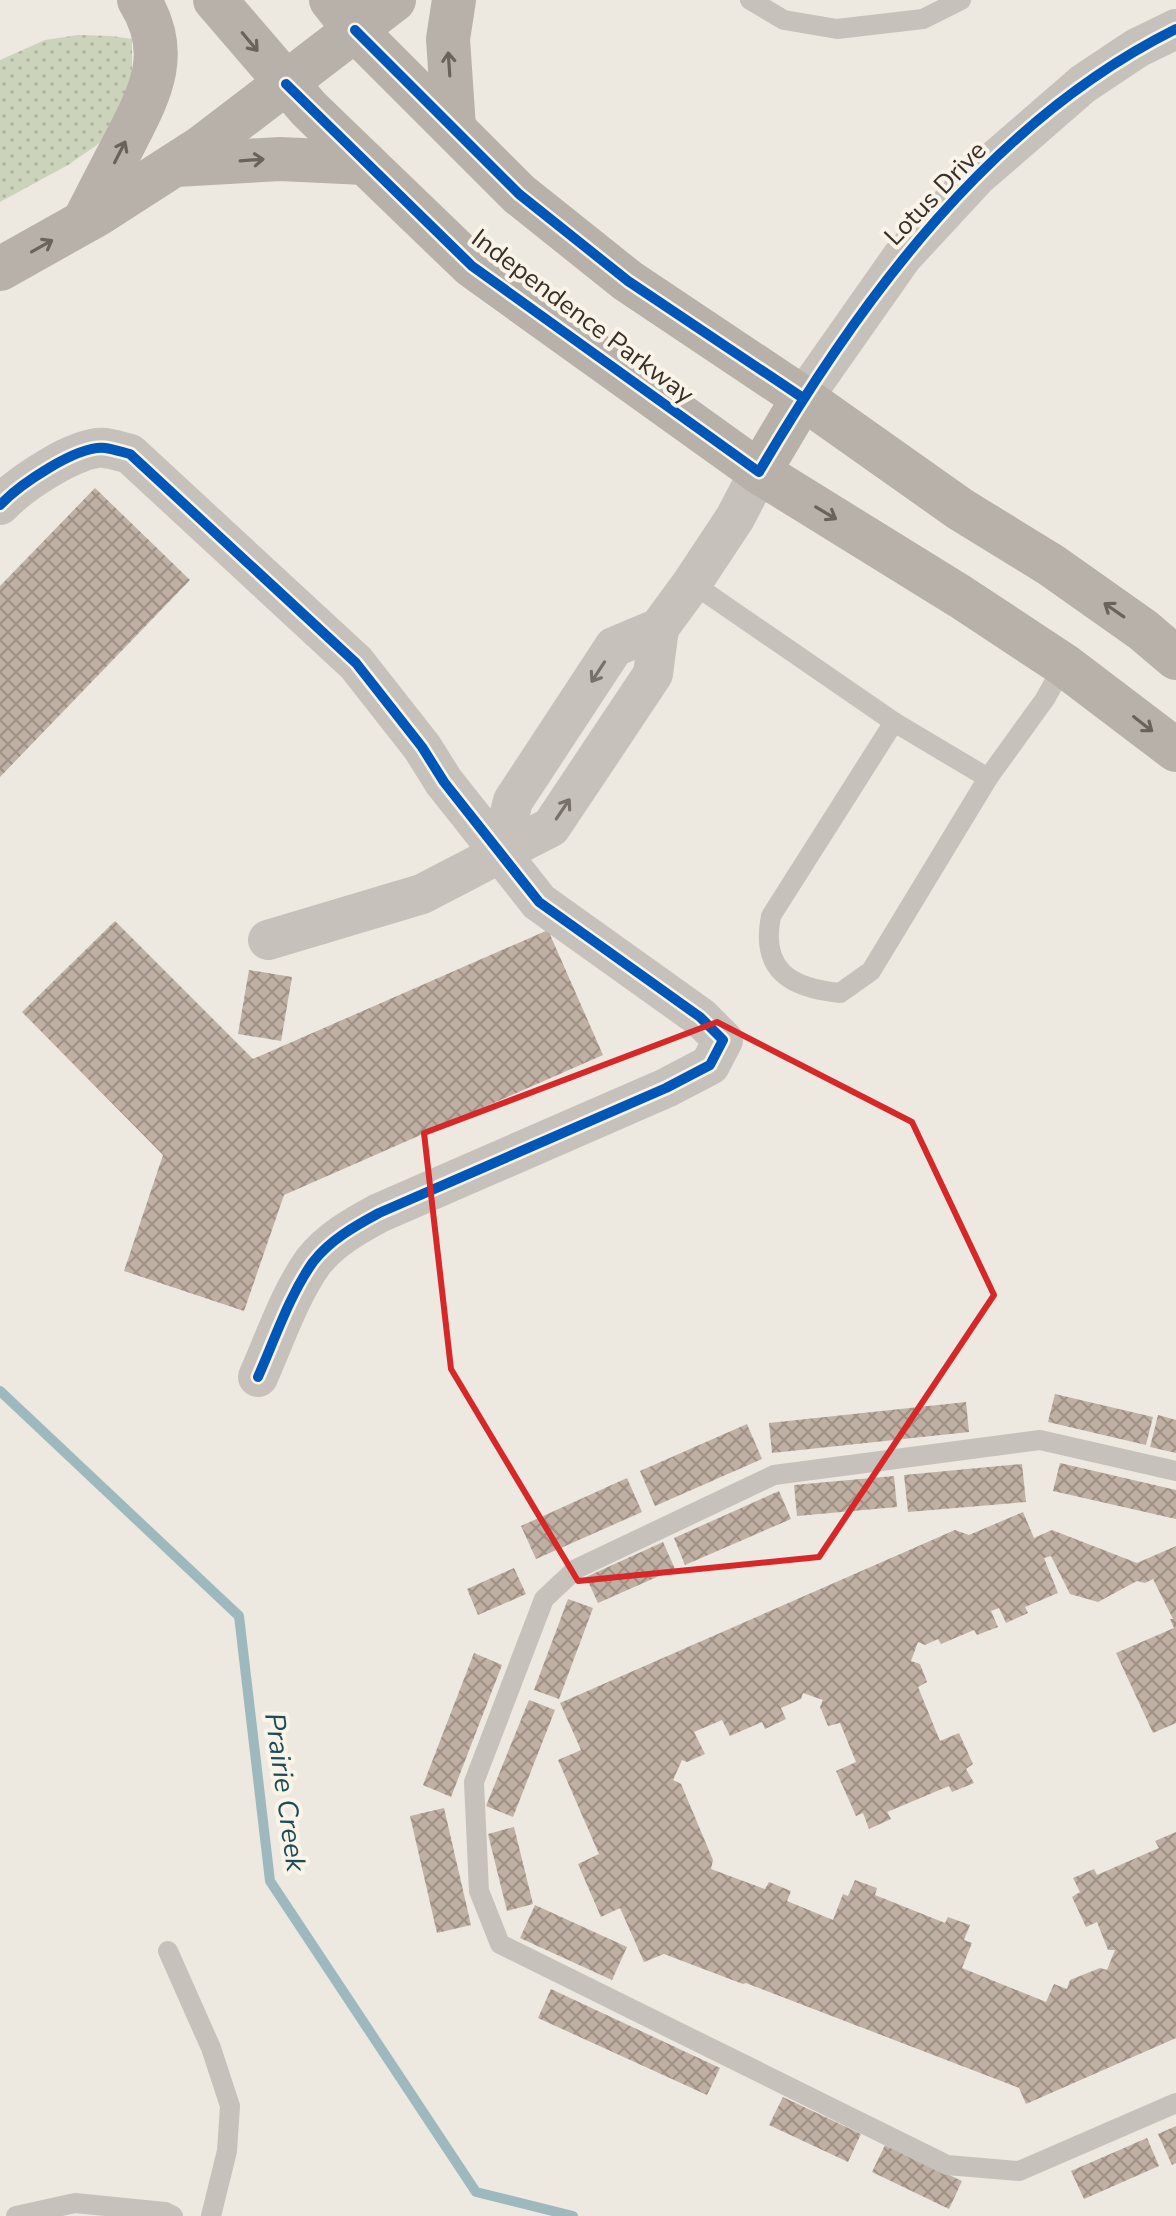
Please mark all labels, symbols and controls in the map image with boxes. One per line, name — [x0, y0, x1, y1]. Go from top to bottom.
one-way arrow — [241, 32, 259, 52]
one-way arrow — [441, 51, 456, 78]
street label: Lotus Drive — [877, 133, 994, 253]
one-way arrow — [112, 141, 128, 165]
one-way arrow — [238, 153, 264, 168]
street label: Independence Parkway — [464, 221, 702, 412]
one-way arrow — [30, 238, 53, 254]
one-way arrow — [814, 505, 837, 521]
one-way arrow — [1104, 602, 1126, 618]
one-way arrow — [590, 660, 606, 683]
one-way arrow — [1132, 716, 1153, 733]
one-way arrow — [554, 799, 571, 821]
water label: Prairie Creek — [255, 1710, 315, 1875]

